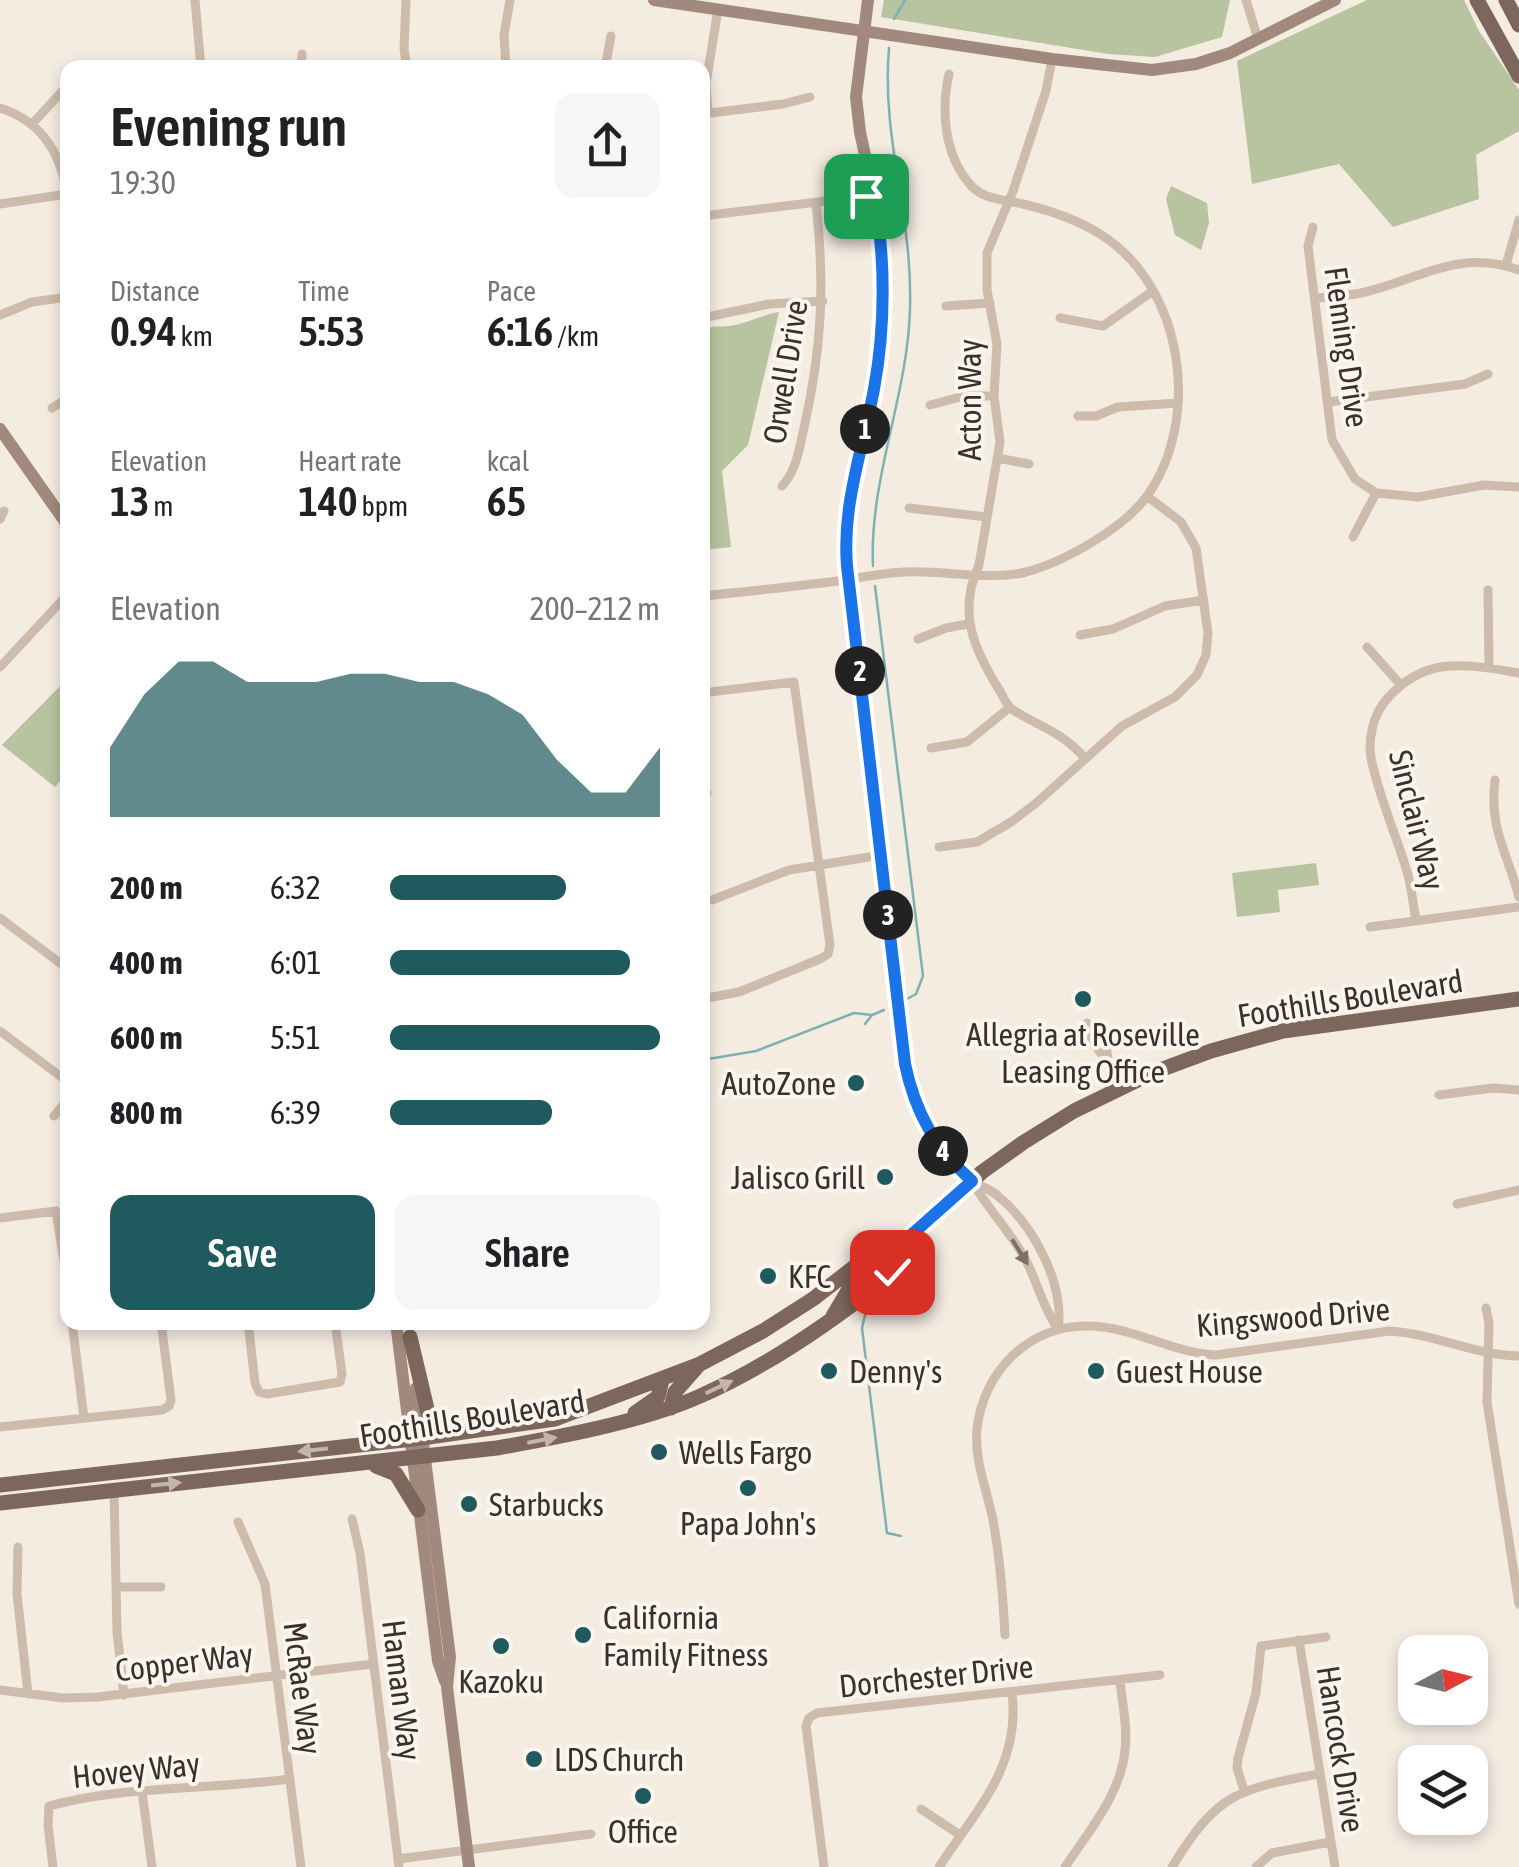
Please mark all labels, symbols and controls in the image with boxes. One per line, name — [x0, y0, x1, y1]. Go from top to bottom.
button: share — [555, 93, 660, 198]
text: Evening run — [110, 95, 347, 158]
pin — [824, 154, 909, 239]
text: 19:30 — [110, 164, 176, 201]
icon: arrive — [839, 169, 894, 224]
street label: Fleming Drive — [1317, 264, 1377, 430]
text: Distance — [110, 275, 200, 307]
text: Time — [298, 275, 349, 307]
text: Pace — [487, 275, 536, 307]
street label: Orwell Drive — [755, 298, 815, 446]
text: 0.94 — [110, 307, 177, 355]
text: 5:53 — [298, 307, 365, 355]
text: 6:16 — [487, 307, 553, 355]
text: km — [177, 320, 213, 352]
text: /km — [553, 320, 599, 352]
street label: Acton Way — [951, 339, 988, 461]
pin: 1 — [840, 404, 890, 454]
text: 1 — [858, 413, 872, 445]
text: Elevation — [110, 445, 207, 477]
text: Heart rate — [298, 445, 401, 477]
text: kcal — [487, 445, 529, 477]
text: 13 — [110, 477, 149, 525]
text: 140 — [298, 477, 358, 525]
text: 65 — [487, 477, 526, 525]
text: m — [149, 490, 173, 522]
text: bpm — [358, 490, 408, 522]
text: Elevation — [110, 590, 221, 627]
text: 200–212 m — [530, 590, 660, 627]
pin: 2 — [835, 646, 885, 696]
text: 2 — [853, 655, 867, 687]
street label: Sinclair Way — [1382, 746, 1452, 894]
text: 200 m — [110, 869, 183, 906]
text: 6:32 — [270, 869, 321, 906]
pin: 3 — [863, 890, 913, 940]
text: 3 — [881, 899, 895, 931]
text: 400 m — [110, 944, 183, 981]
text: 6:01 — [270, 944, 321, 981]
street label: Foothills Boulevard — [1235, 962, 1465, 1034]
marker: Allegria at Roseville Leasing Office — [1072, 988, 1094, 1010]
place label: Allegria at Roseville Leasing Office — [966, 1016, 1200, 1090]
text: 600 m — [110, 1019, 183, 1056]
text: 5:51 — [270, 1019, 321, 1056]
place label: AutoZone — [721, 1065, 836, 1102]
marker: AutoZone — [845, 1072, 867, 1094]
text: 800 m — [110, 1094, 183, 1131]
text: 6:39 — [270, 1094, 321, 1131]
pin: 4 — [918, 1126, 968, 1176]
text: 4 — [936, 1135, 950, 1167]
place label: Jalisco Grill — [731, 1159, 866, 1196]
marker: Jalisco Grill — [874, 1166, 896, 1188]
button: Save — [110, 1195, 375, 1310]
button: Share — [395, 1195, 660, 1310]
pin — [850, 1230, 935, 1315]
one-way arrow — [1011, 1238, 1029, 1266]
icon: check — [865, 1245, 920, 1300]
place label: KFC — [788, 1258, 831, 1295]
marker: KFC — [757, 1265, 779, 1287]
street label: Kingswood Drive — [1195, 1290, 1391, 1344]
place label: Denny's — [849, 1353, 942, 1390]
place label: Guest House — [1116, 1353, 1263, 1390]
marker: Denny's — [818, 1360, 840, 1382]
marker: Guest House — [1085, 1360, 1107, 1382]
one-way arrow — [705, 1379, 734, 1396]
street label: Foothills Boulevard — [357, 1382, 587, 1454]
one-way arrow — [527, 1432, 558, 1447]
place label: Wells Fargo — [679, 1434, 812, 1471]
marker: Wells Fargo — [648, 1441, 670, 1463]
one-way arrow — [296, 1442, 328, 1458]
one-way arrow — [151, 1476, 183, 1492]
marker: Papa John's — [737, 1477, 759, 1499]
place label: Starbucks — [489, 1486, 604, 1523]
marker: Starbucks — [458, 1493, 480, 1515]
place label: Papa John's — [680, 1505, 816, 1542]
place label: California Family Fitness — [603, 1599, 768, 1673]
street label: Haman Way — [375, 1617, 429, 1763]
street label: McRae Way — [277, 1620, 329, 1756]
marker: California Family Fitness — [572, 1624, 594, 1646]
street label: Copper Way — [113, 1635, 255, 1689]
marker: Kazoku — [490, 1635, 512, 1657]
north arrow — [1398, 1635, 1488, 1725]
map controls — [1398, 1635, 1488, 1835]
street label: Dorchester Drive — [837, 1647, 1035, 1705]
place label: Kazoku — [458, 1663, 544, 1700]
street label: Hancock Drive — [1310, 1663, 1372, 1835]
place label: LDS Church — [554, 1741, 684, 1778]
street label: Hovey Way — [70, 1745, 202, 1795]
button: layers — [1398, 1745, 1488, 1835]
marker: LDS Church — [523, 1748, 545, 1770]
marker: Office — [632, 1785, 654, 1807]
place label: Office — [608, 1813, 678, 1850]

